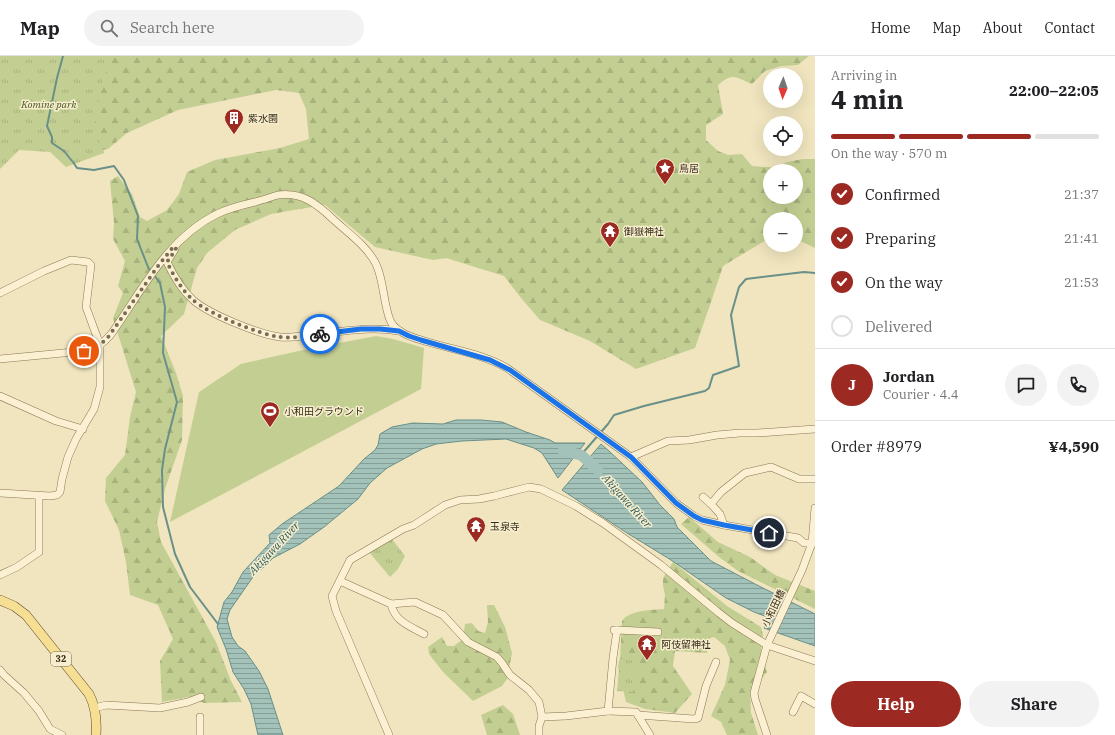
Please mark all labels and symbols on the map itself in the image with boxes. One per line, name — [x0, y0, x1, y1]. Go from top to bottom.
north arrow — [763, 68, 803, 108]
park label: Komine park — [20, 98, 77, 111]
building icon: 紫水園 — [223, 107, 245, 135]
place label: 紫水園 — [248, 112, 278, 125]
place icon: 鳥居 — [654, 157, 676, 185]
place label: 鳥居 — [679, 162, 699, 175]
temple icon: 御嶽神社 — [599, 220, 621, 248]
place label: 御嶽神社 — [624, 225, 664, 238]
courier — [300, 314, 340, 354]
pin — [67, 334, 101, 368]
sports icon: 小和田グラウンド — [259, 400, 281, 428]
place label: 小和田グラウンド — [284, 405, 364, 418]
water label: Akigawa River — [598, 470, 656, 532]
temple icon: 玉泉寺 — [465, 515, 487, 543]
pin — [752, 516, 786, 550]
water label: Akigawa River — [245, 518, 303, 578]
place label: 玉泉寺 — [490, 520, 520, 533]
street label: 小和田橋 — [759, 587, 788, 629]
temple icon: 阿伎留神社 — [636, 633, 658, 661]
place label: 阿伎留神社 — [661, 638, 711, 651]
road number: 32 — [51, 652, 71, 666]

